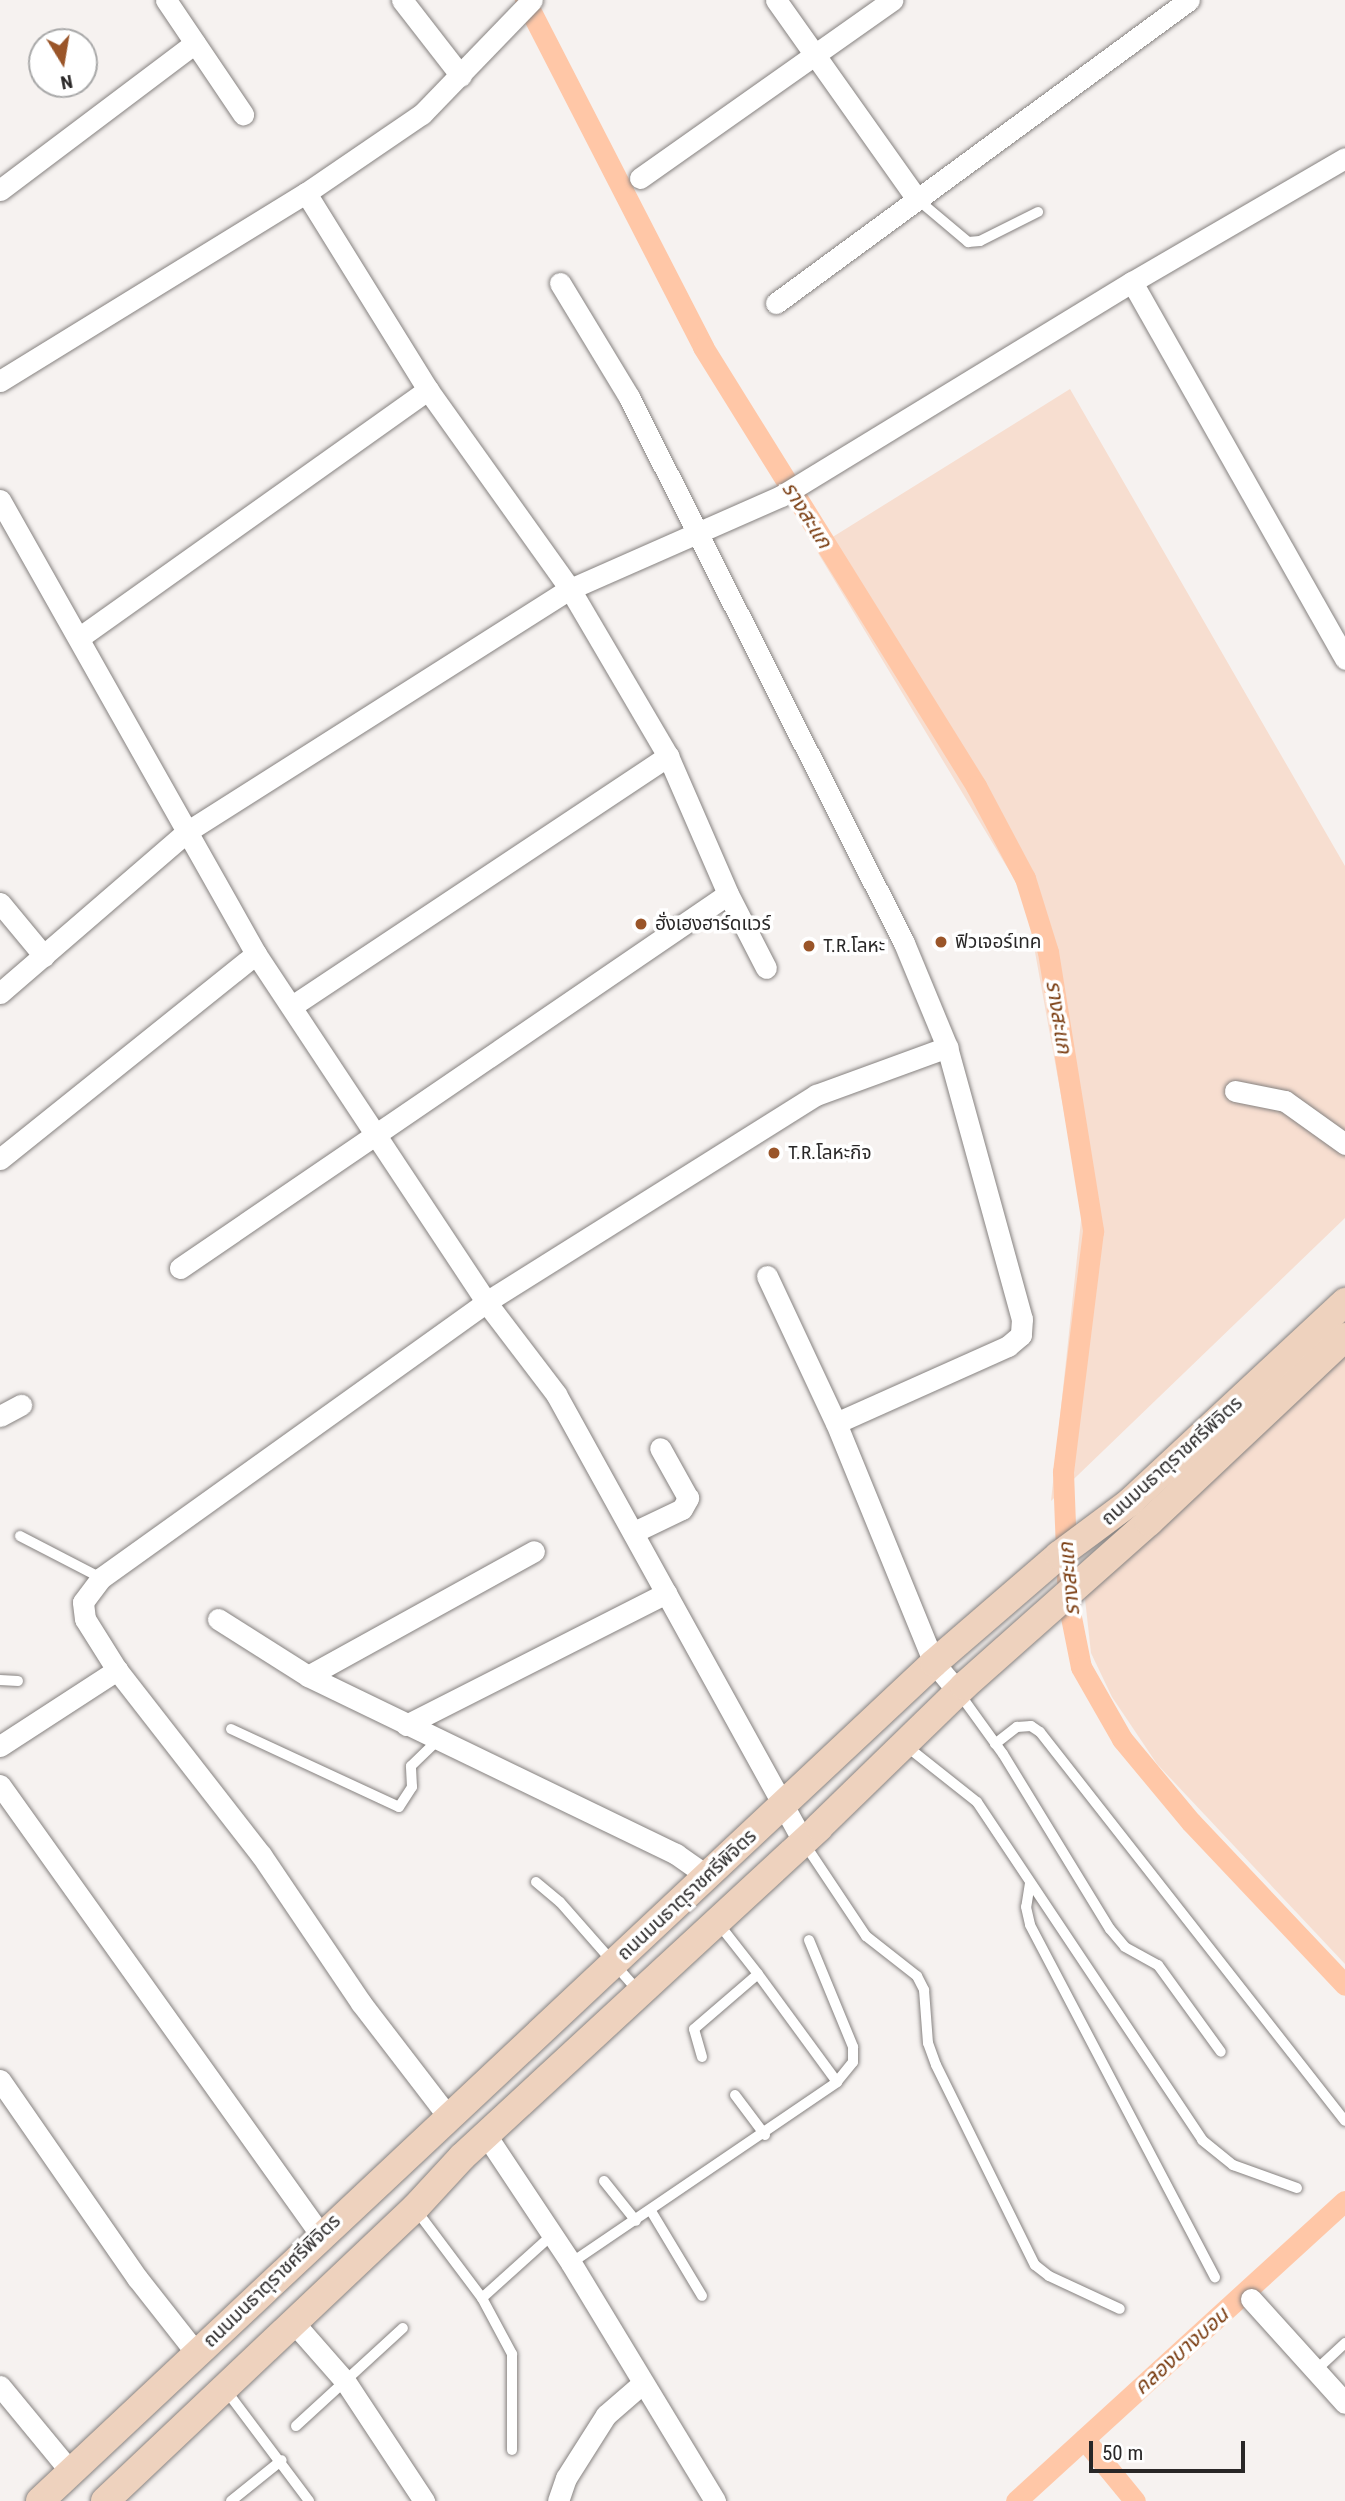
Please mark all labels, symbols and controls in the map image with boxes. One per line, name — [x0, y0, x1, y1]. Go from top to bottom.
north arrow — [28, 28, 98, 98]
text: N — [59, 70, 75, 95]
water label: รางสะแก — [777, 477, 837, 553]
place label: ฮั่งเฮงฮาร์ดแวร์ — [655, 913, 771, 935]
marker: ฮั่งเฮงฮาร์ดแวร์ — [633, 916, 649, 932]
place label: ฟิวเจอร์เทค — [955, 931, 1041, 953]
marker: ฟิวเจอร์เทค — [933, 934, 949, 950]
place label: T.R.โลหะ — [823, 935, 885, 957]
marker: T.R.โลหะ — [801, 938, 817, 954]
water label: รางสะแก — [1041, 979, 1077, 1055]
place label: T.R.โลหะกิจ — [788, 1142, 872, 1164]
marker: T.R.โลหะกิจ — [766, 1145, 782, 1161]
street label: ถนนมนธาตุราชศรีพิจิตร — [1097, 1392, 1247, 1530]
water label: รางสะแก — [1053, 1541, 1085, 1617]
street label: ถนนมนธาตุราชศรีพิจิตร — [613, 1825, 761, 1965]
street label: ถนนมนธาตุราชศรีพิจิตร — [199, 2210, 345, 2352]
water label: คลองบางบอน — [1129, 2302, 1233, 2400]
scale bar — [1093, 2428, 1249, 2472]
text: 50 m — [1102, 2441, 1143, 2465]

